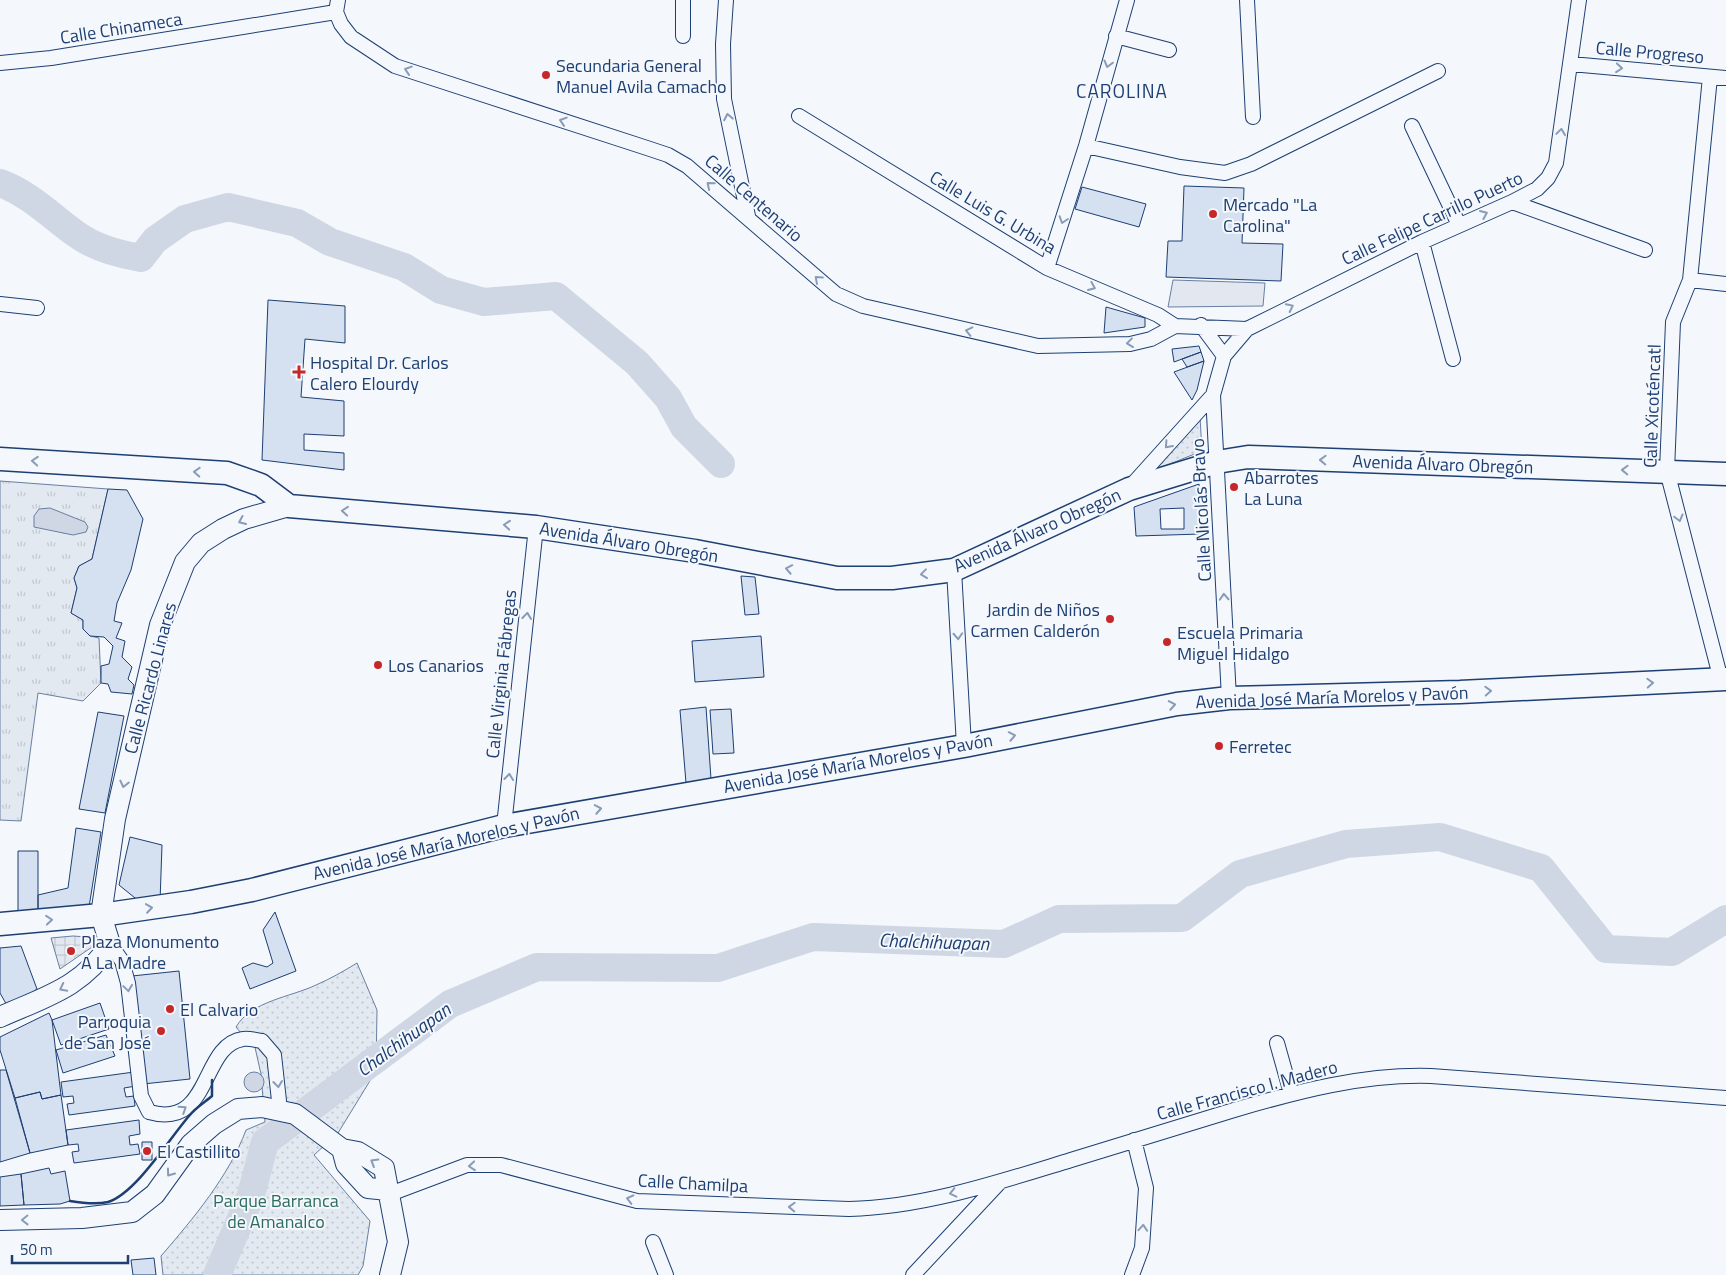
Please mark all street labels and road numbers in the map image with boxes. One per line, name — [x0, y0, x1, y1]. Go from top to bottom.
street label: Calle Chinameca — [58, 5, 184, 51]
street label: Calle Progreso — [1595, 34, 1705, 70]
street label: Calle Centenario — [699, 148, 809, 248]
street label: Calle Luis G. Urbina — [925, 164, 1061, 260]
street label: Calle Felipe Carrillo Puerto — [1337, 164, 1527, 272]
street label: Calle Xicoténcatl — [1636, 344, 1668, 468]
street label: Calle Nicolás Bravo — [1184, 438, 1218, 582]
street label: Avenida Álvaro Obregón — [1352, 447, 1534, 481]
street label: Avenida Álvaro Obregón — [949, 481, 1125, 579]
street label: Avenida Álvaro Obregón — [538, 515, 720, 569]
street label: Calle Virginia Fábregas — [479, 588, 523, 760]
street label: Calle Ricardo Linares — [117, 599, 183, 757]
street label: Avenida José María Morelos y Pavón — [1195, 679, 1469, 715]
street label: Avenida José María Morelos y Pavón — [721, 726, 995, 800]
street label: Avenida José María Morelos y Pavón — [310, 799, 582, 887]
street label: Calle Francisco I. Madero — [1154, 1053, 1340, 1127]
street label: Calle Chamilpa — [637, 1167, 749, 1199]

